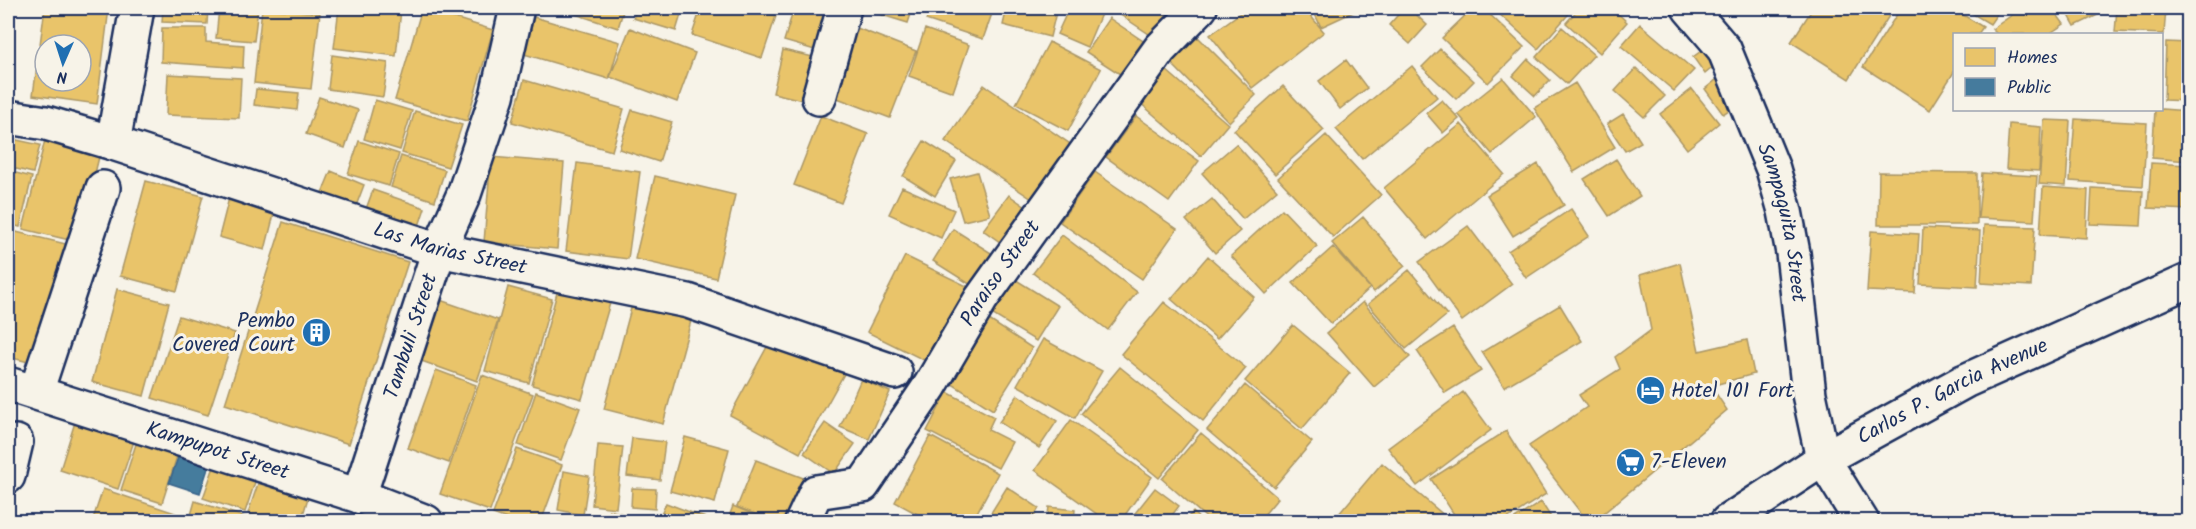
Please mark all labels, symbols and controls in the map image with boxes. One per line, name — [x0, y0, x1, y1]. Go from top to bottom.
north arrow — [33, 33, 93, 93]
legend — [1953, 33, 2163, 111]
text: Homes — [2007, 44, 2058, 73]
text: N — [57, 64, 68, 89]
text: Public — [2007, 74, 2052, 103]
street label: Sampaguita Street — [1748, 138, 1815, 305]
street label: Las Marias Street — [369, 213, 531, 284]
street label: Paraiso Street — [952, 213, 1049, 333]
street label: Tambuli Street — [375, 268, 447, 404]
place label: Pembo Covered Court — [172, 305, 296, 362]
building icon: Pembo Covered Court — [300, 317, 332, 349]
street label: Carlos P. Garcia Avenue — [1851, 329, 2054, 454]
hotel icon: Hotel 101 Fort — [1634, 375, 1666, 407]
place label: Hotel 101 Fort — [1671, 375, 1794, 408]
street label: Kampupot Street — [142, 413, 294, 489]
supermarket icon: 7-Eleven — [1614, 446, 1646, 478]
place label: 7-Eleven — [1651, 446, 1727, 479]

